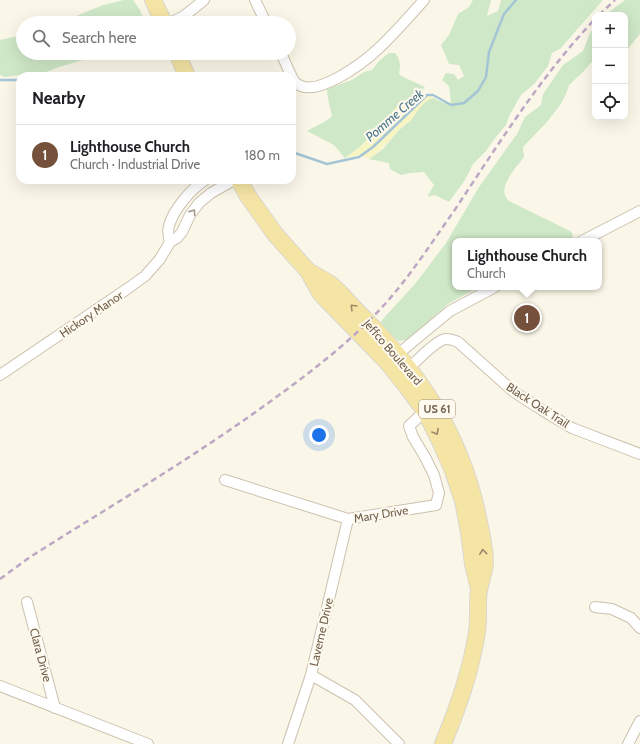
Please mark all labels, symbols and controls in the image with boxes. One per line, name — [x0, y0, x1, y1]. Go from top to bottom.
map controls — [592, 12, 628, 120]
button: + — [592, 12, 628, 48]
search box — [16, 16, 296, 60]
icon: search — [30, 27, 52, 49]
text: Search here — [62, 29, 137, 47]
button: − — [592, 48, 628, 84]
button: locate — [592, 84, 628, 120]
water label: Pomme Creek — [362, 85, 427, 145]
text: Nearby — [32, 88, 85, 108]
text: Lighthouse Church — [70, 138, 190, 156]
text: 1 — [43, 147, 47, 163]
text: 180 m — [244, 147, 280, 163]
text: Church · Industrial Drive — [70, 156, 200, 172]
one-way arrow — [188, 209, 195, 216]
popup — [452, 238, 602, 290]
text: Lighthouse Church — [467, 247, 587, 265]
text: Church — [467, 265, 506, 281]
street label: Hickory Manor — [56, 287, 126, 341]
pin: 1 — [514, 303, 540, 333]
one-way arrow — [350, 304, 358, 312]
street label: Jeffco Boulevard — [360, 315, 426, 388]
street label: Black Oak Trail — [504, 379, 573, 431]
road number: US 61 — [419, 400, 455, 418]
your location — [309, 425, 329, 445]
one-way arrow — [431, 428, 439, 435]
street label: Mary Drive — [353, 502, 409, 526]
one-way arrow — [479, 549, 488, 555]
street label: Laverne Drive — [306, 596, 336, 668]
street label: Clara Drive — [27, 626, 55, 684]

